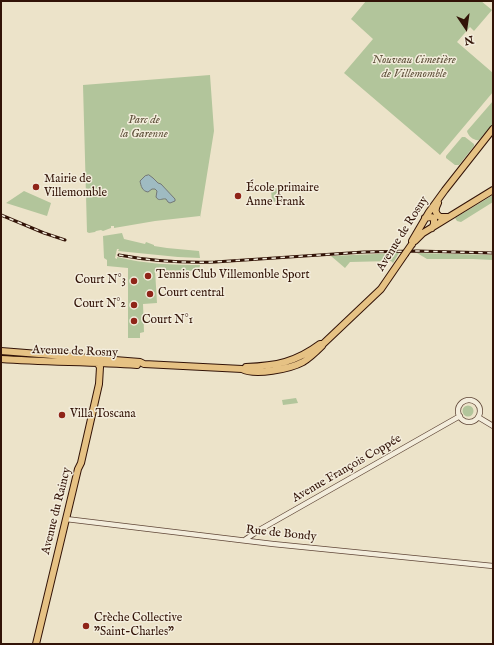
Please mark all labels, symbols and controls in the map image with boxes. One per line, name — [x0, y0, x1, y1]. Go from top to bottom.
north arrow — [446, 8, 486, 48]
text: N — [462, 32, 475, 48]
park label: Nouveau Cimetière de Villemomble — [372, 54, 456, 82]
park label: Parc de la Garenne — [120, 114, 168, 142]
place label: Mairie de Villemomble — [44, 173, 107, 201]
marker: Mairie de Villemomble — [31, 182, 41, 192]
place label: École primaire Anne Frank — [246, 182, 319, 210]
marker: École primaire Anne Frank — [233, 191, 243, 201]
street label: Avenue de Rosny — [374, 194, 432, 274]
place label: Tennis Club Villemonble Sport — [156, 269, 310, 283]
marker: Tennis Club Villemonble Sport — [143, 271, 153, 281]
place label: Court N°3 — [75, 274, 126, 288]
marker: Court N°3 — [129, 276, 139, 286]
place label: Court central — [158, 287, 224, 301]
marker: Court central — [145, 289, 155, 299]
place label: Court N°2 — [74, 298, 126, 312]
marker: Court N°2 — [129, 300, 139, 310]
place label: Court N°1 — [142, 314, 193, 328]
marker: Court N°1 — [129, 316, 139, 326]
street label: Avenue de Rosny — [32, 343, 118, 361]
place label: Villa Toscana — [70, 408, 136, 422]
marker: Villa Toscana — [57, 410, 67, 420]
street label: Avenue François Coppée — [290, 432, 404, 506]
street label: Avenue du Raincy — [39, 466, 75, 556]
street label: Rue de Bondy — [245, 523, 317, 545]
place label: Crèche Collective "Saint-Charles" — [94, 612, 182, 640]
marker: Crèche Collective "Saint-Charles" — [81, 621, 91, 631]

